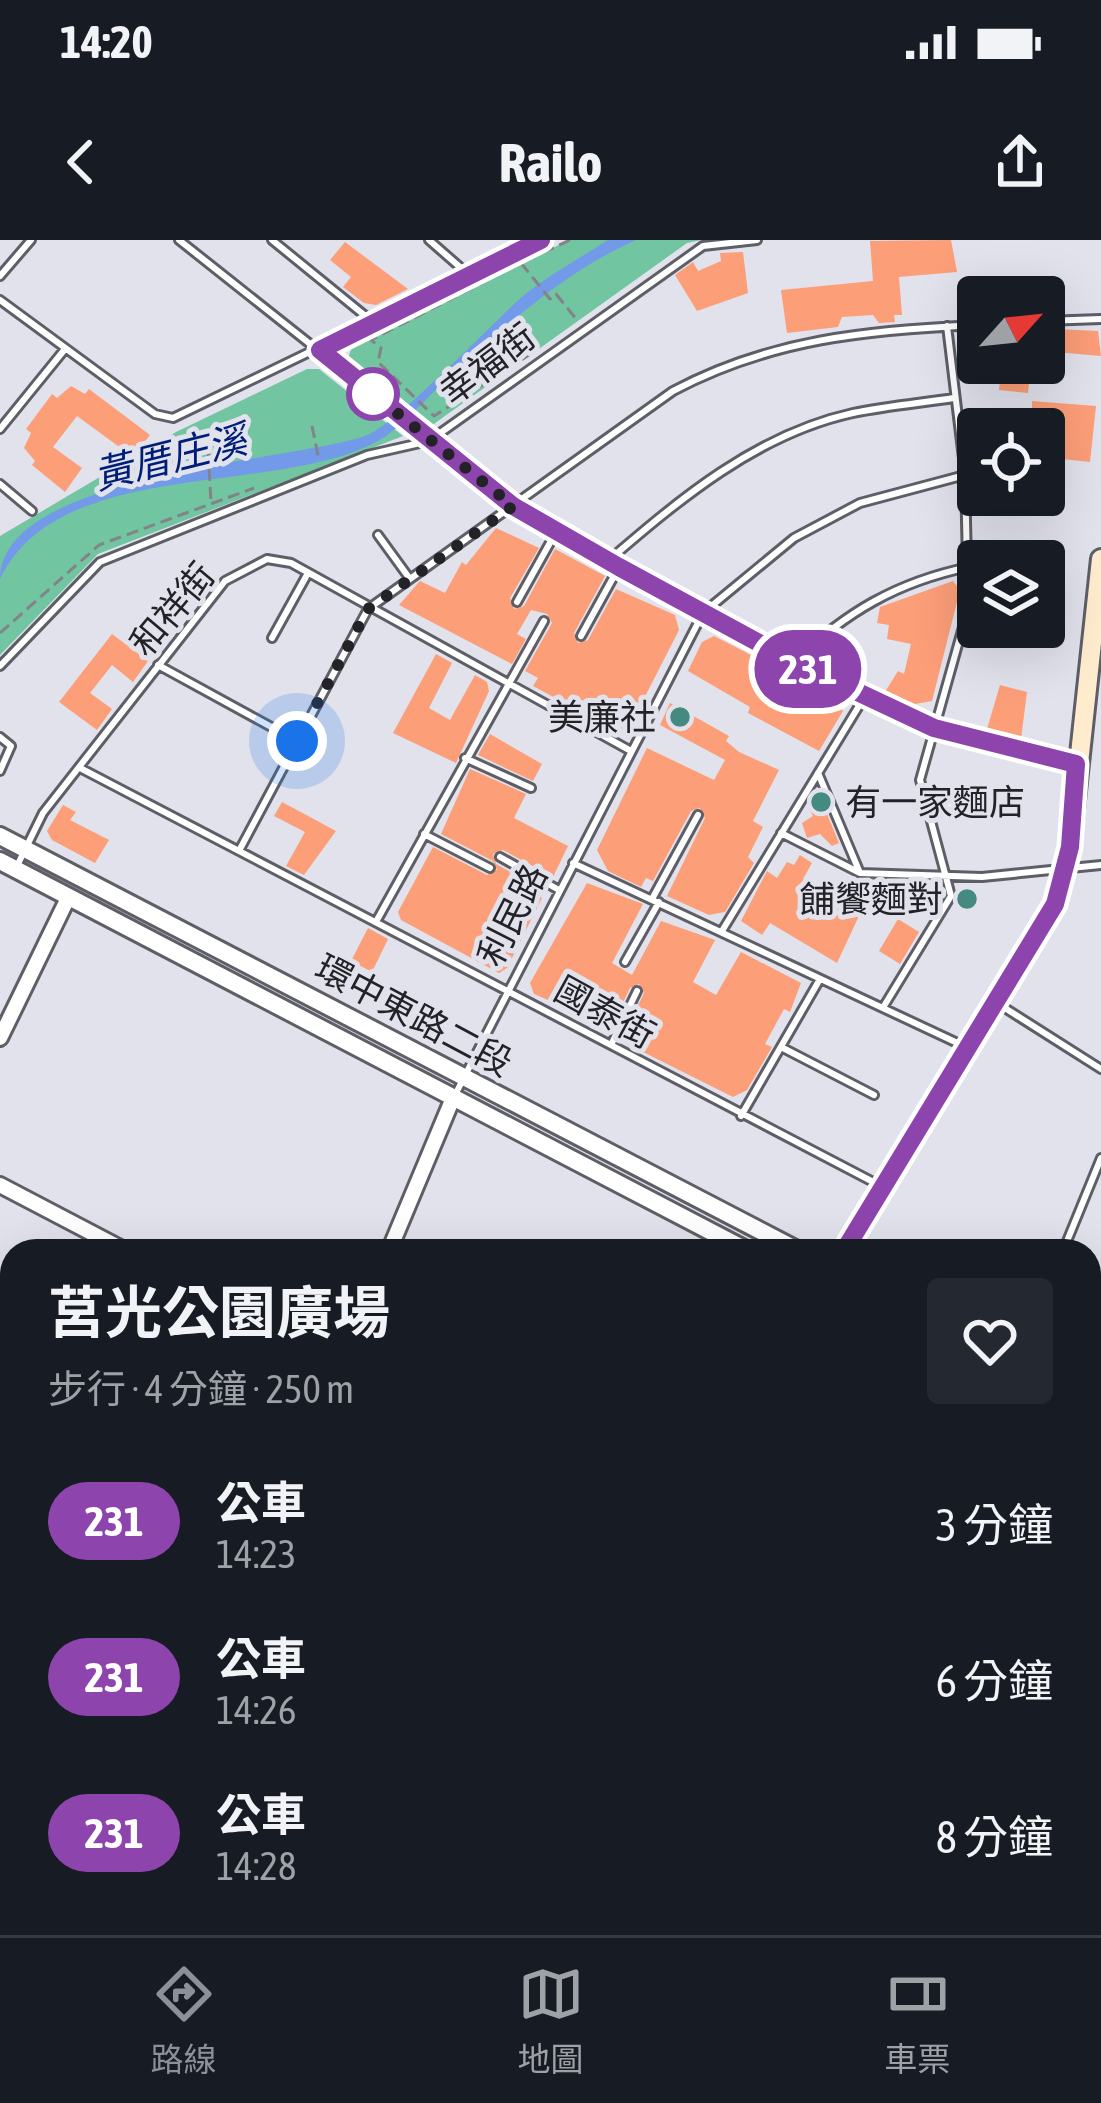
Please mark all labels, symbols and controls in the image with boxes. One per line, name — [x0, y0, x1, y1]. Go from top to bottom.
text: 14:20 — [60, 16, 153, 68]
icon: back — [48, 129, 114, 195]
icon: share — [987, 129, 1053, 195]
text: Railo — [499, 132, 602, 193]
north arrow — [957, 276, 1065, 384]
map controls — [957, 276, 1065, 648]
street label: 幸福街 — [431, 315, 543, 413]
unlabelled marker — [348, 369, 398, 419]
button: locate — [957, 408, 1065, 516]
water label: 黃厝庄溪 — [89, 416, 256, 497]
button: layers — [957, 540, 1065, 648]
street label: 和祥街 — [121, 554, 223, 664]
line badge: 231 — [739, 630, 877, 708]
text: 231 — [778, 645, 838, 693]
place label: 美廉社 — [548, 696, 656, 738]
marker: 美廉社 — [667, 704, 693, 730]
your location — [267, 711, 327, 771]
place label: 有一家麵店 — [845, 781, 1025, 823]
marker: 有一家麵店 — [808, 789, 834, 815]
street label: 利民路 — [469, 857, 555, 973]
place label: 餔饗麵對 — [799, 878, 943, 920]
marker: 餔饗麵對 — [954, 886, 980, 912]
street label: 環中東路二段 — [309, 946, 519, 1084]
street label: 國泰街 — [548, 967, 662, 1057]
button: heart — [927, 1278, 1053, 1404]
text: 莒光公園廣場 — [48, 1280, 390, 1345]
text: 步行 · 4 分鐘 · 250 m — [48, 1367, 354, 1411]
text: 公車 — [216, 1477, 306, 1529]
text: 231 — [84, 1497, 144, 1545]
text: 3 分鐘 — [936, 1499, 1053, 1551]
text: 14:23 — [216, 1532, 296, 1576]
text: 公車 — [216, 1633, 306, 1685]
text: 231 — [84, 1653, 144, 1701]
text: 6 分鐘 — [936, 1655, 1053, 1707]
text: 14:26 — [216, 1688, 296, 1732]
text: 公車 — [216, 1789, 306, 1841]
text: 231 — [84, 1809, 144, 1857]
text: 8 分鐘 — [936, 1811, 1053, 1863]
text: 14:28 — [216, 1844, 296, 1888]
tab: 路線 — [151, 1961, 217, 2081]
tab: 地圖 — [518, 1961, 584, 2081]
tab: 車票 — [885, 1961, 951, 2081]

